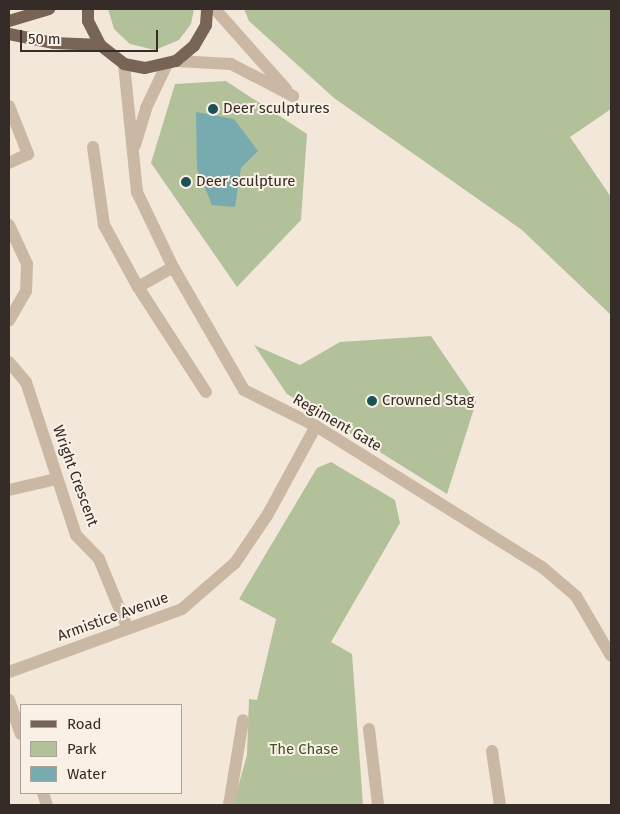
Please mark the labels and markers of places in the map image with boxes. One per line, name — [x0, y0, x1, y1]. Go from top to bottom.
place label: Deer sculptures — [223, 100, 329, 118]
marker: Deer sculptures — [207, 103, 219, 115]
place label: Deer sculpture — [196, 173, 295, 191]
marker: Deer sculpture — [180, 176, 192, 188]
place label: Crowned Stag — [382, 392, 474, 410]
marker: Crowned Stag — [366, 395, 378, 407]

